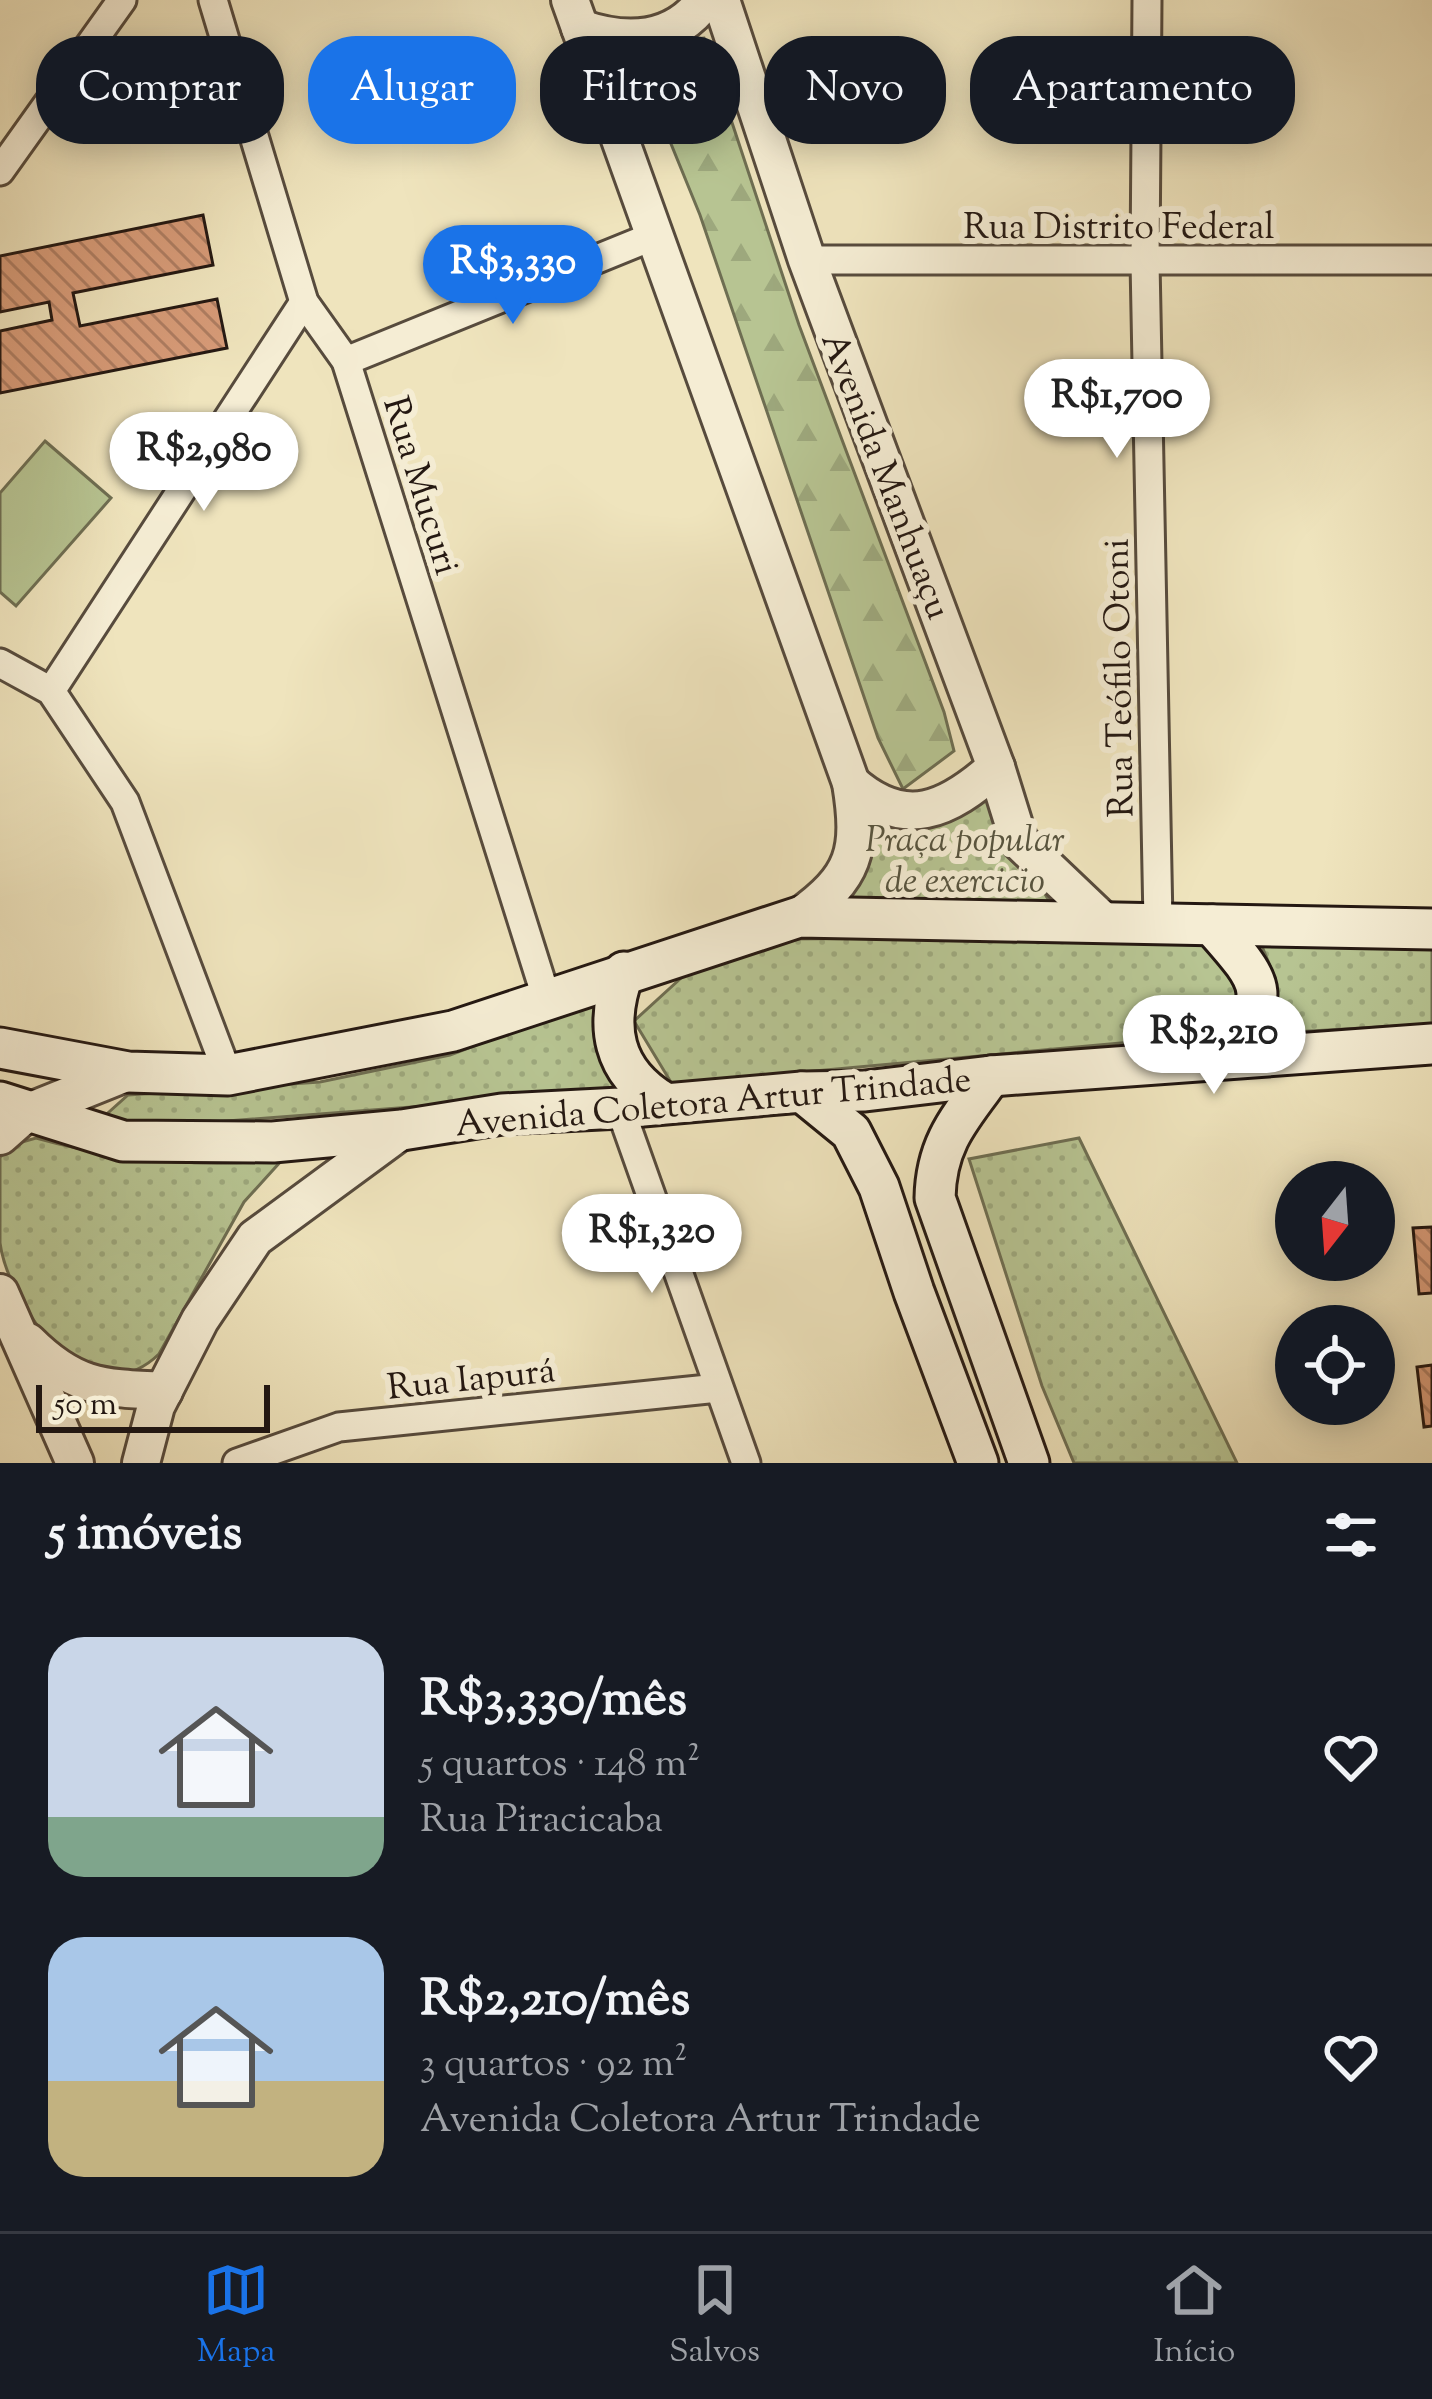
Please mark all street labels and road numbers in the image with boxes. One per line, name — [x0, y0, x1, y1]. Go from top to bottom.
street label: Rua Distrito Federal — [963, 203, 1275, 255]
street label: Avenida Manhuaçu — [806, 326, 963, 627]
street label: Rua Mucuri — [367, 391, 471, 582]
street label: Rua Teófilo Otoni — [1093, 538, 1149, 818]
street label: Avenida Coletora Artur Trindade — [453, 1056, 973, 1152]
street label: Rua Iapurá — [385, 1346, 558, 1416]

